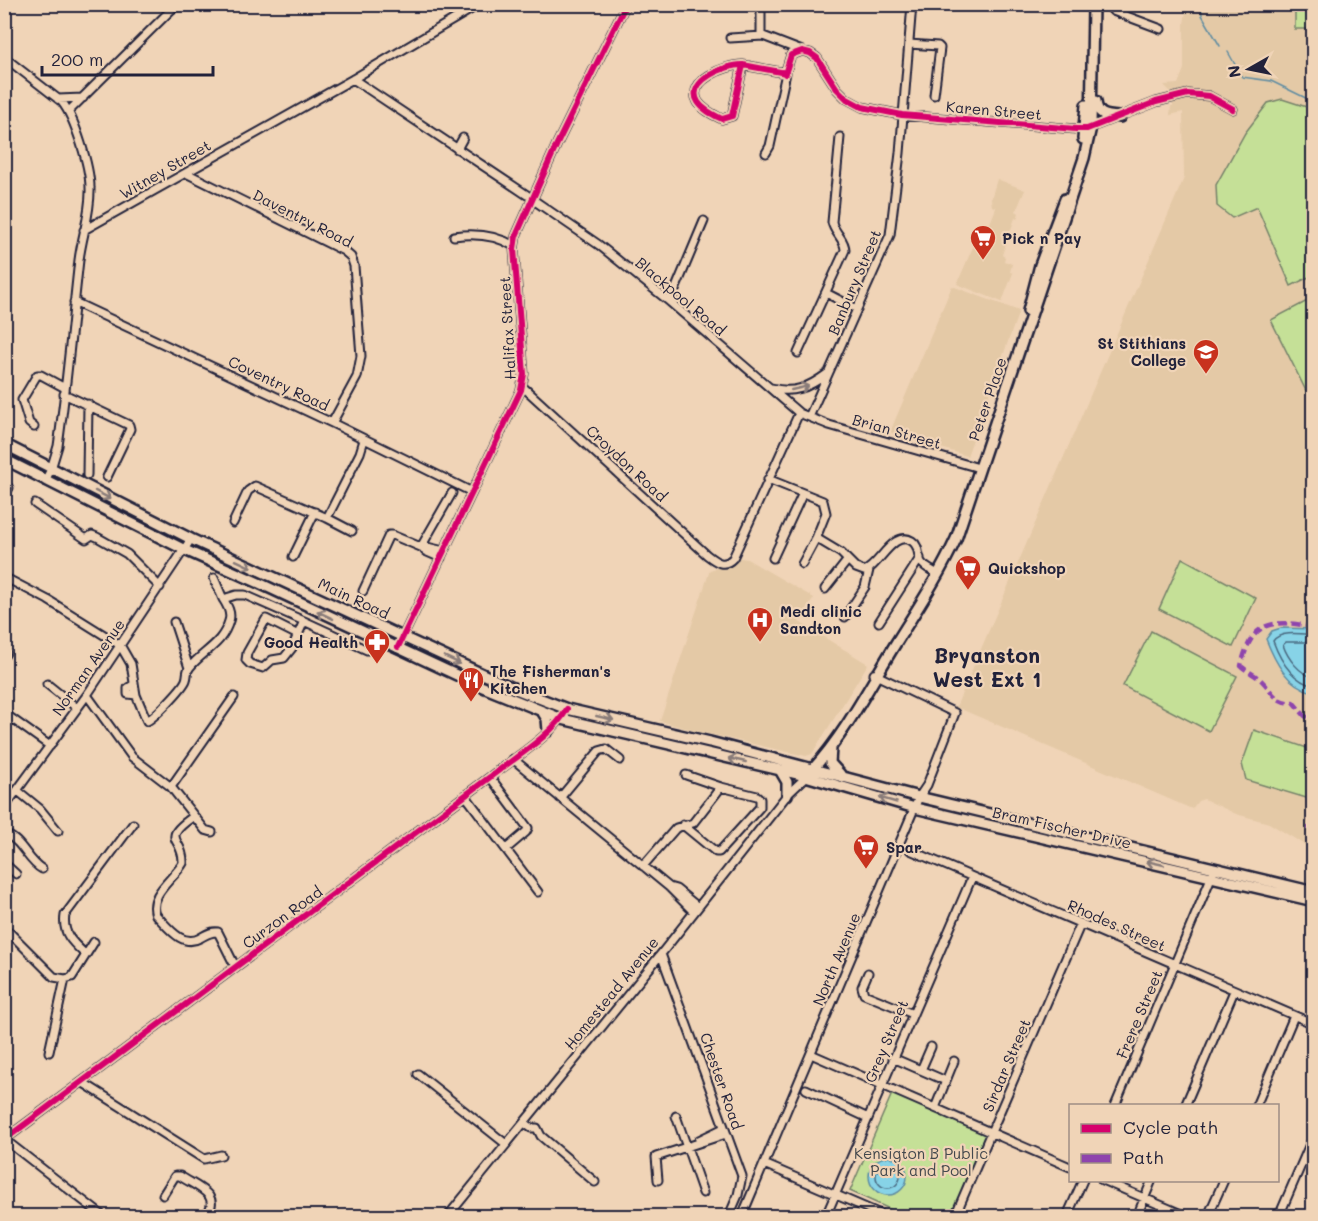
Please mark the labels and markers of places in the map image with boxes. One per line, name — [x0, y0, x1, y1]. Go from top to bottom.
supermarket icon: Pick n Pay — [968, 223, 998, 261]
place label: Pick n Pay — [1002, 228, 1081, 248]
place label: St Stithians College — [1098, 333, 1186, 370]
school or university icon: St Stithians College — [1191, 337, 1221, 375]
supermarket icon: Quickshop — [953, 553, 983, 591]
place label: Quickshop — [988, 558, 1066, 578]
place label: Medi clinic Sandton — [780, 601, 862, 638]
hospital icon: Medi clinic Sandton — [745, 605, 775, 643]
pharmacy icon: Good Health — [362, 627, 392, 665]
place label: Good Health — [264, 632, 358, 652]
place label: The Fisherman's Kitchen — [490, 661, 611, 698]
restaurant icon: The Fisherman's Kitchen — [456, 665, 486, 703]
supermarket icon: Spar — [851, 832, 881, 870]
place label: Spar — [886, 837, 922, 857]

